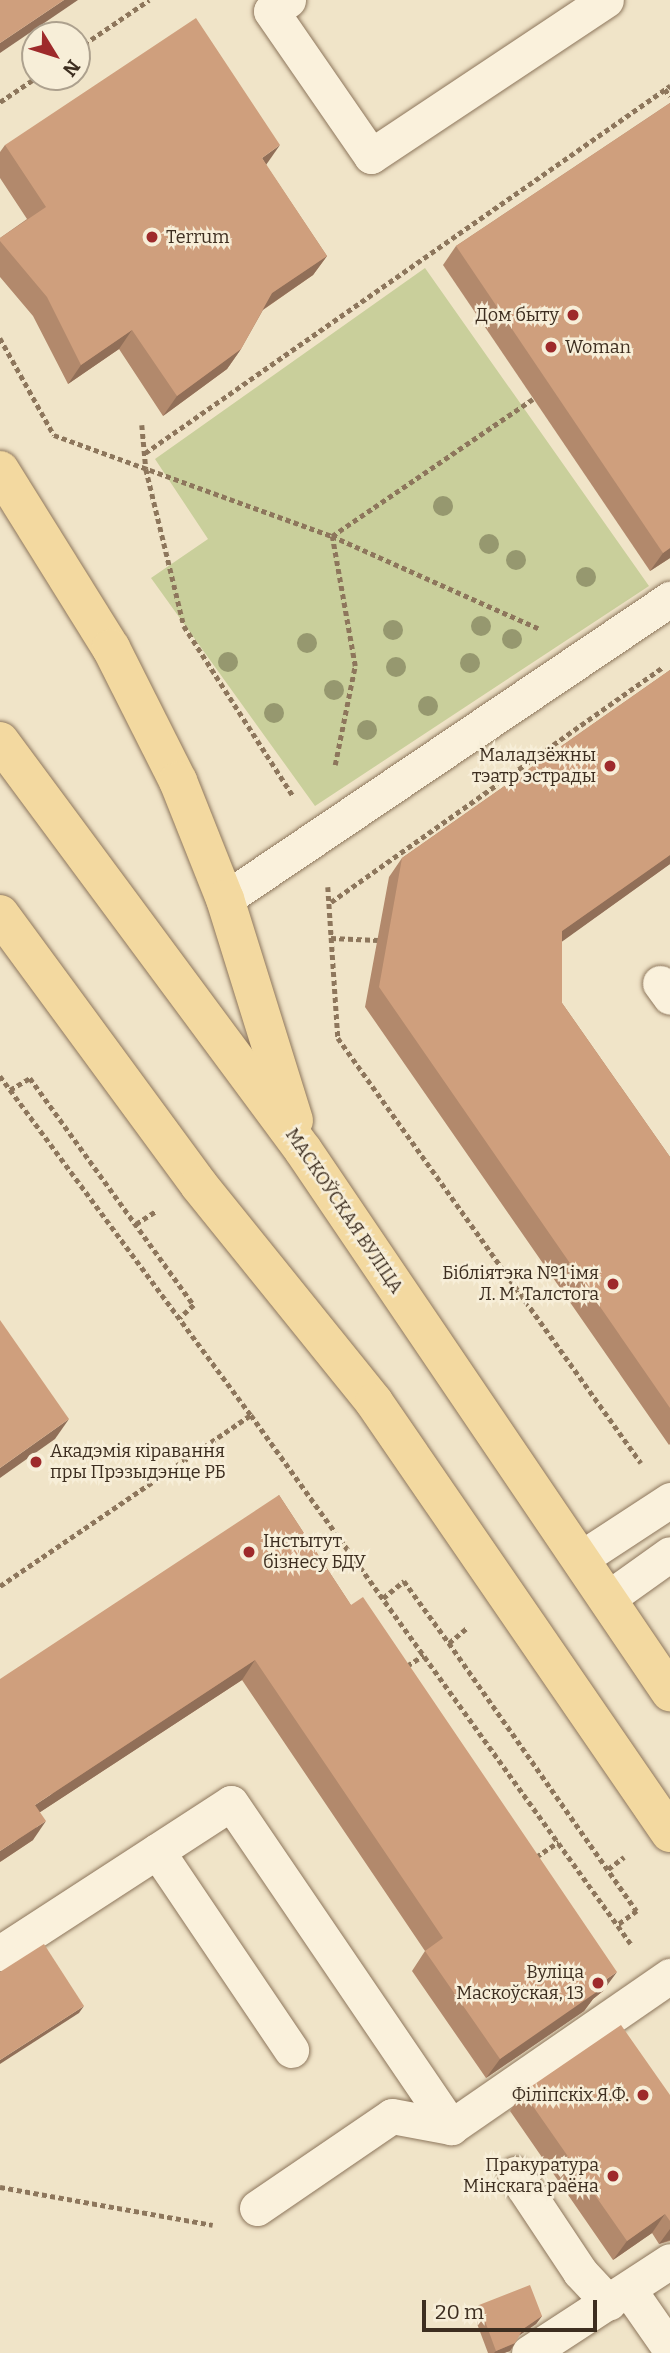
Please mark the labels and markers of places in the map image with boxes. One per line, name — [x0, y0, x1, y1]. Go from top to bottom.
place label: Terrum — [166, 226, 229, 248]
marker: Terrum — [144, 229, 160, 245]
place label: Дом быту — [476, 304, 559, 326]
marker: Дом быту — [565, 307, 581, 323]
place label: Woman — [565, 336, 631, 358]
marker: Woman — [543, 339, 559, 355]
place label: Маладзёжны тэатр эстрады — [472, 745, 596, 788]
marker: Маладзёжны тэатр эстрады — [602, 758, 618, 774]
place label: Бібліятэка №1 імя Л. М. Талстога — [442, 1263, 599, 1306]
marker: Бібліятэка №1 імя Л. М. Талстога — [605, 1276, 621, 1292]
place label: Акадэмія кіравання пры Прэзыдэнце РБ — [50, 1441, 226, 1484]
marker: Акадэмія кіравання пры Прэзыдэнце РБ — [28, 1454, 44, 1470]
place label: Інстытут бізнесу БДУ — [263, 1531, 366, 1574]
marker: Інстытут бізнесу БДУ — [241, 1544, 257, 1560]
place label: Вуліца Маскоўская, 13 — [456, 1962, 584, 2004]
marker: Вуліца Маскоўская, 13 — [590, 1975, 606, 1991]
place label: Філіпскіх Я.Ф. — [512, 2084, 629, 2106]
marker: Філіпскіх Я.Ф. — [635, 2087, 651, 2103]
place label: Пракуратура Мінскага раёна — [463, 2155, 599, 2198]
marker: Пракуратура Мінскага раёна — [605, 2168, 621, 2184]

